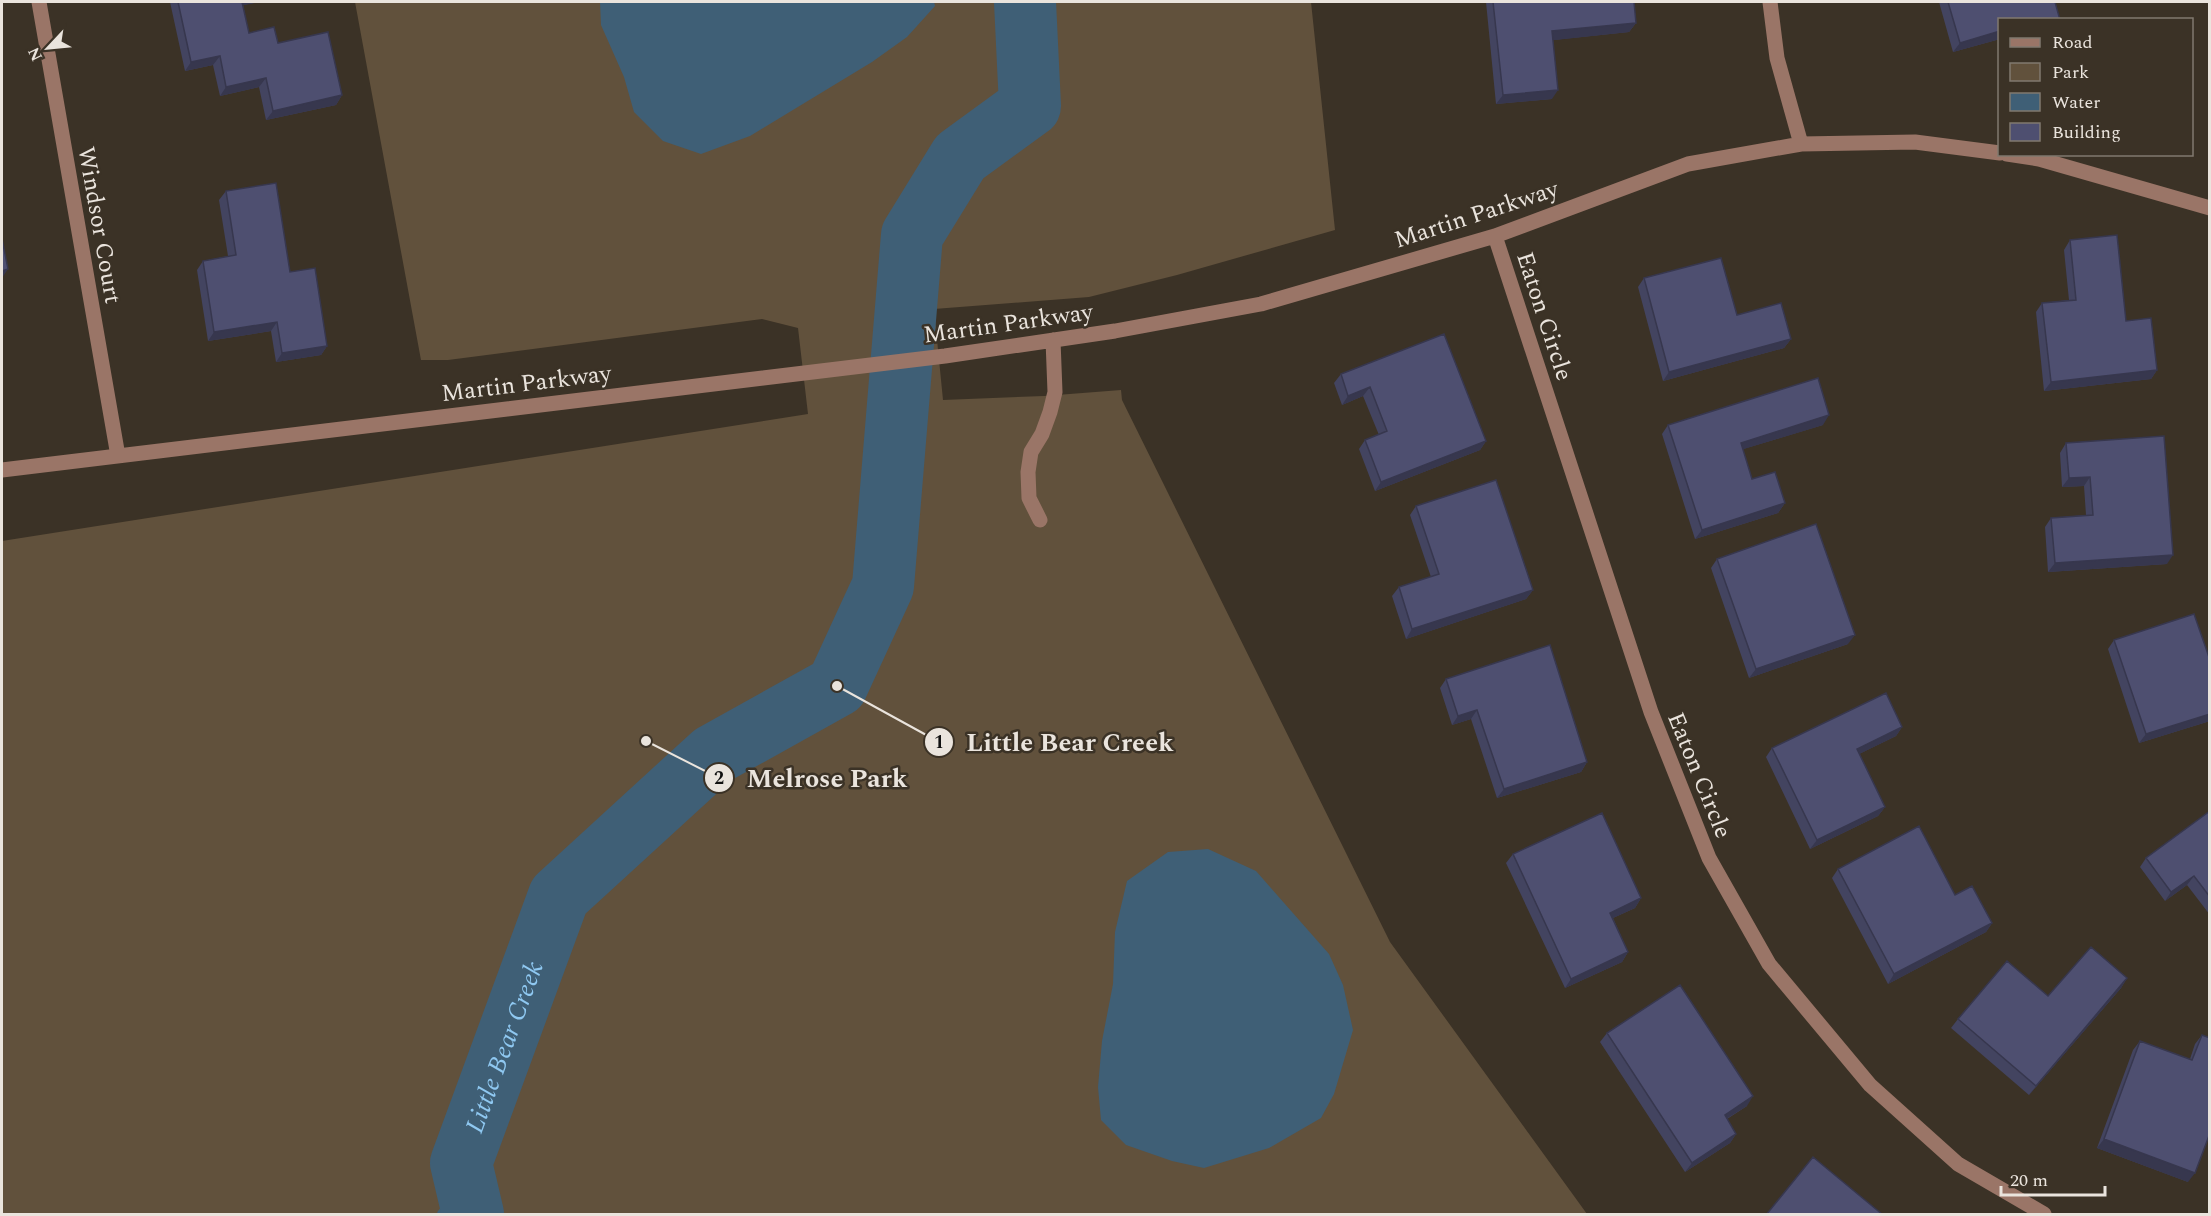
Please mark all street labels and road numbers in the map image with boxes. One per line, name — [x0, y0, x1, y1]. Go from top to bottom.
street label: Windsor Court — [67, 144, 131, 307]
street label: Martin Parkway — [1389, 171, 1565, 258]
street label: Eaton Circle — [1506, 247, 1582, 385]
street label: Martin Parkway — [921, 294, 1097, 354]
street label: Martin Parkway — [439, 356, 615, 412]
street label: Eaton Circle — [1657, 707, 1741, 844]

